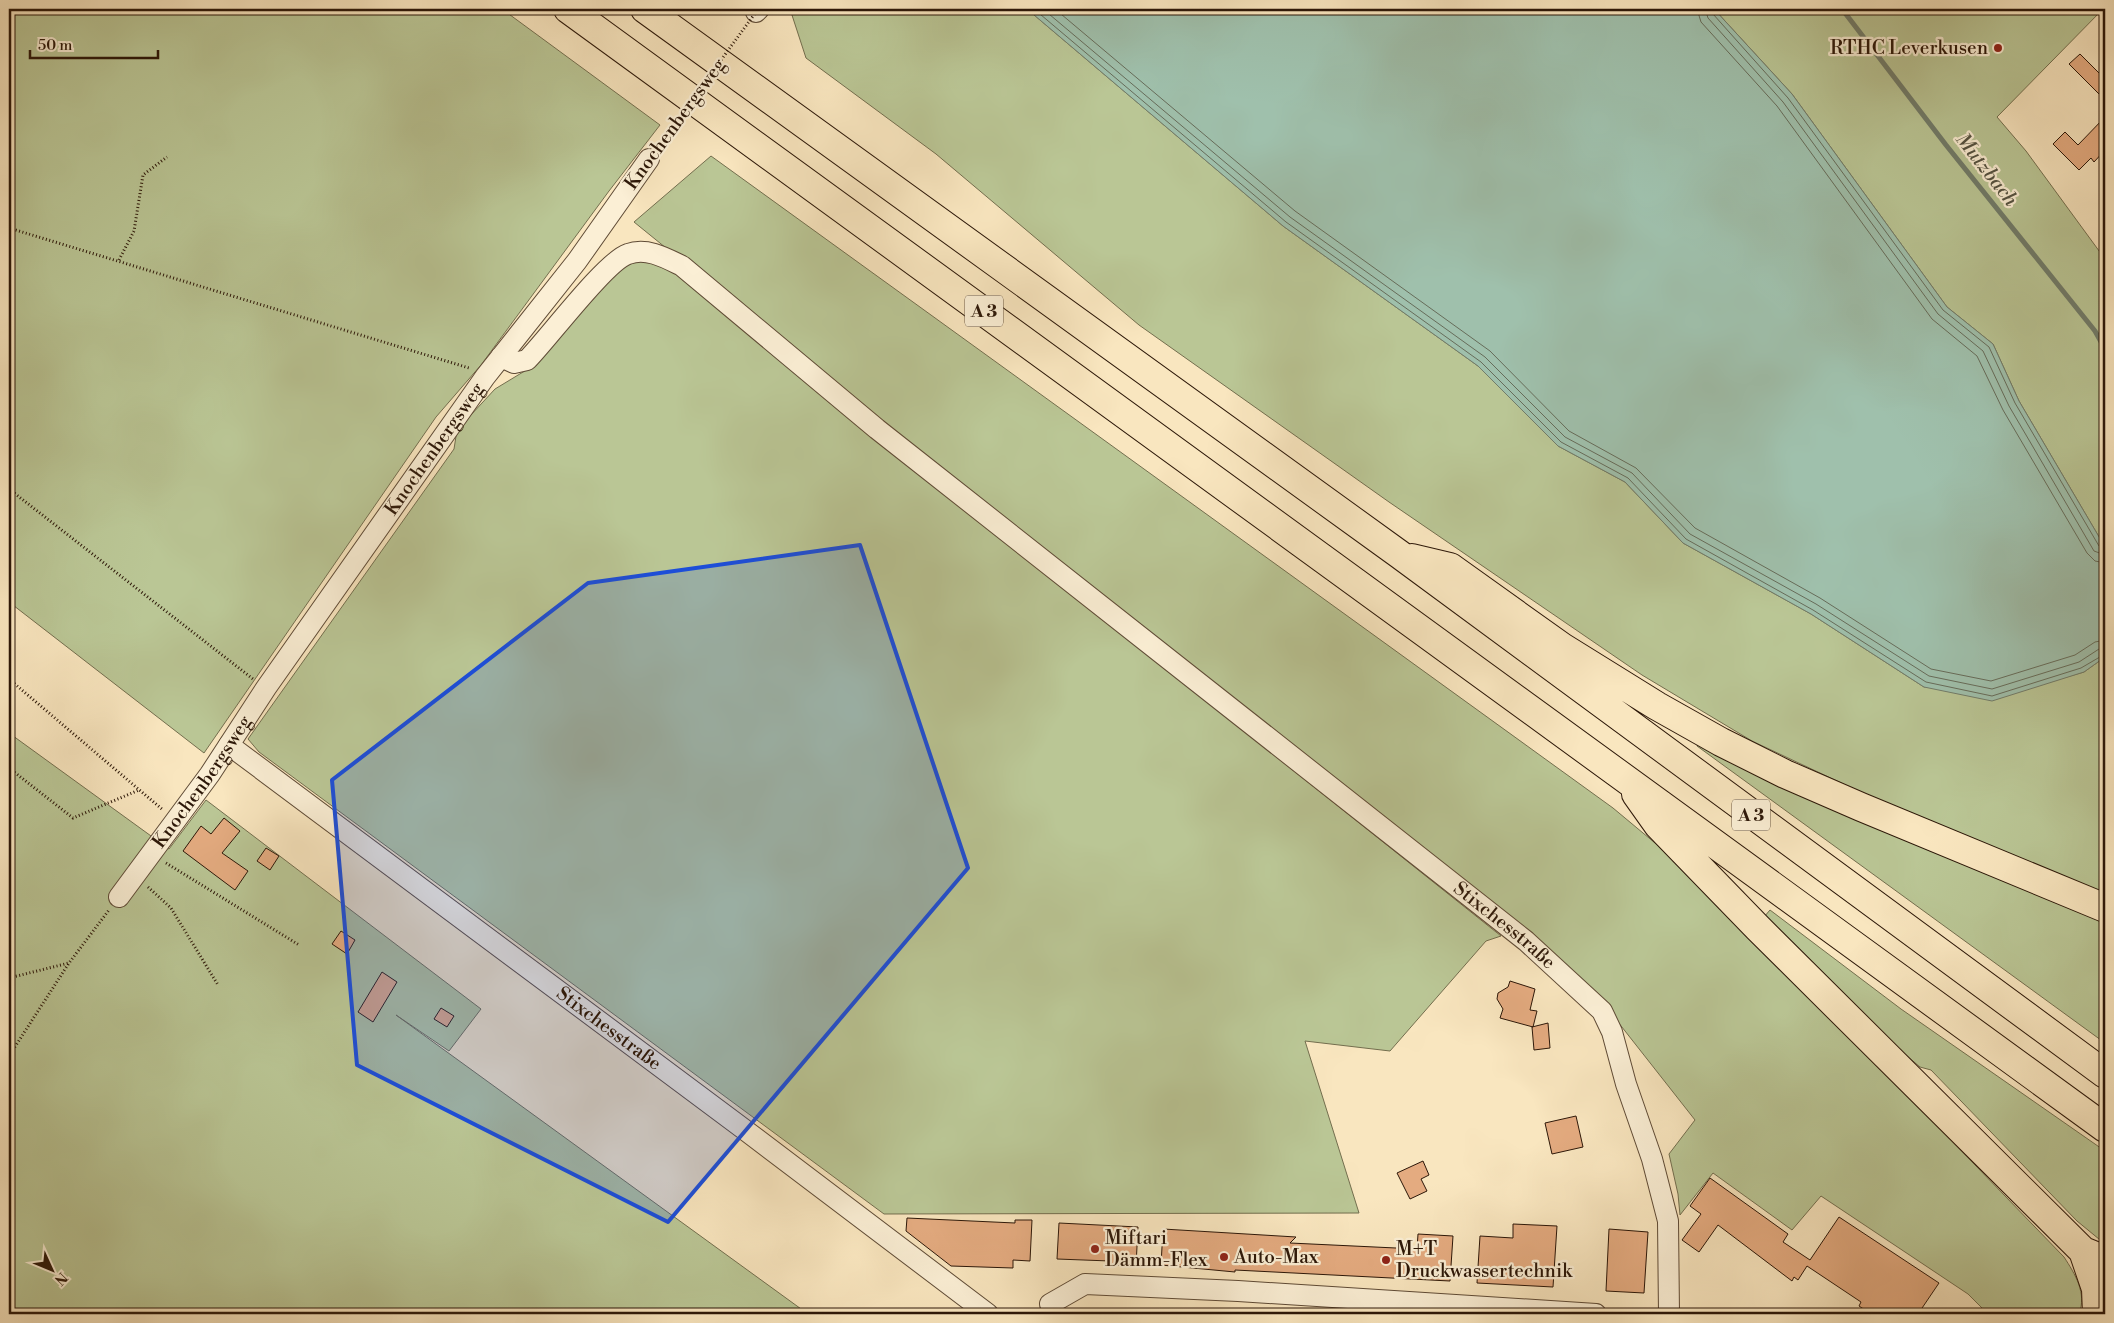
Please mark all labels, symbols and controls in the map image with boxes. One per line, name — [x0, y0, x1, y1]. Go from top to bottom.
scale bar — [30, 28, 158, 60]
text: 50 m — [38, 36, 72, 55]
place label: RTHC Leverkusen — [1830, 36, 1988, 60]
marker: RTHC Leverkusen — [1992, 42, 2004, 54]
street label: Knochenbergsweg — [619, 53, 731, 195]
water label: Mutzbach — [1949, 128, 2023, 213]
road number: A 3 — [965, 296, 1003, 326]
street label: Knochenbergsweg — [379, 378, 489, 520]
street label: Knochenbergsweg — [147, 711, 257, 853]
road number: A 3 — [1732, 800, 1770, 830]
street label: Stixchesstraße — [1449, 876, 1561, 974]
street label: Stixchesstraße — [552, 981, 666, 1075]
place label: Miftari Dämm-Flex — [1105, 1226, 1208, 1272]
place label: M+T Druckwassertechnik — [1396, 1237, 1573, 1283]
marker: Miftari Dämm-Flex — [1089, 1243, 1101, 1255]
place label: Auto-Max — [1233, 1245, 1319, 1269]
north arrow — [28, 1246, 78, 1296]
marker: Auto-Max — [1218, 1251, 1230, 1263]
marker: M+T Druckwassertechnik — [1380, 1254, 1392, 1266]
text: N — [50, 1268, 71, 1289]

